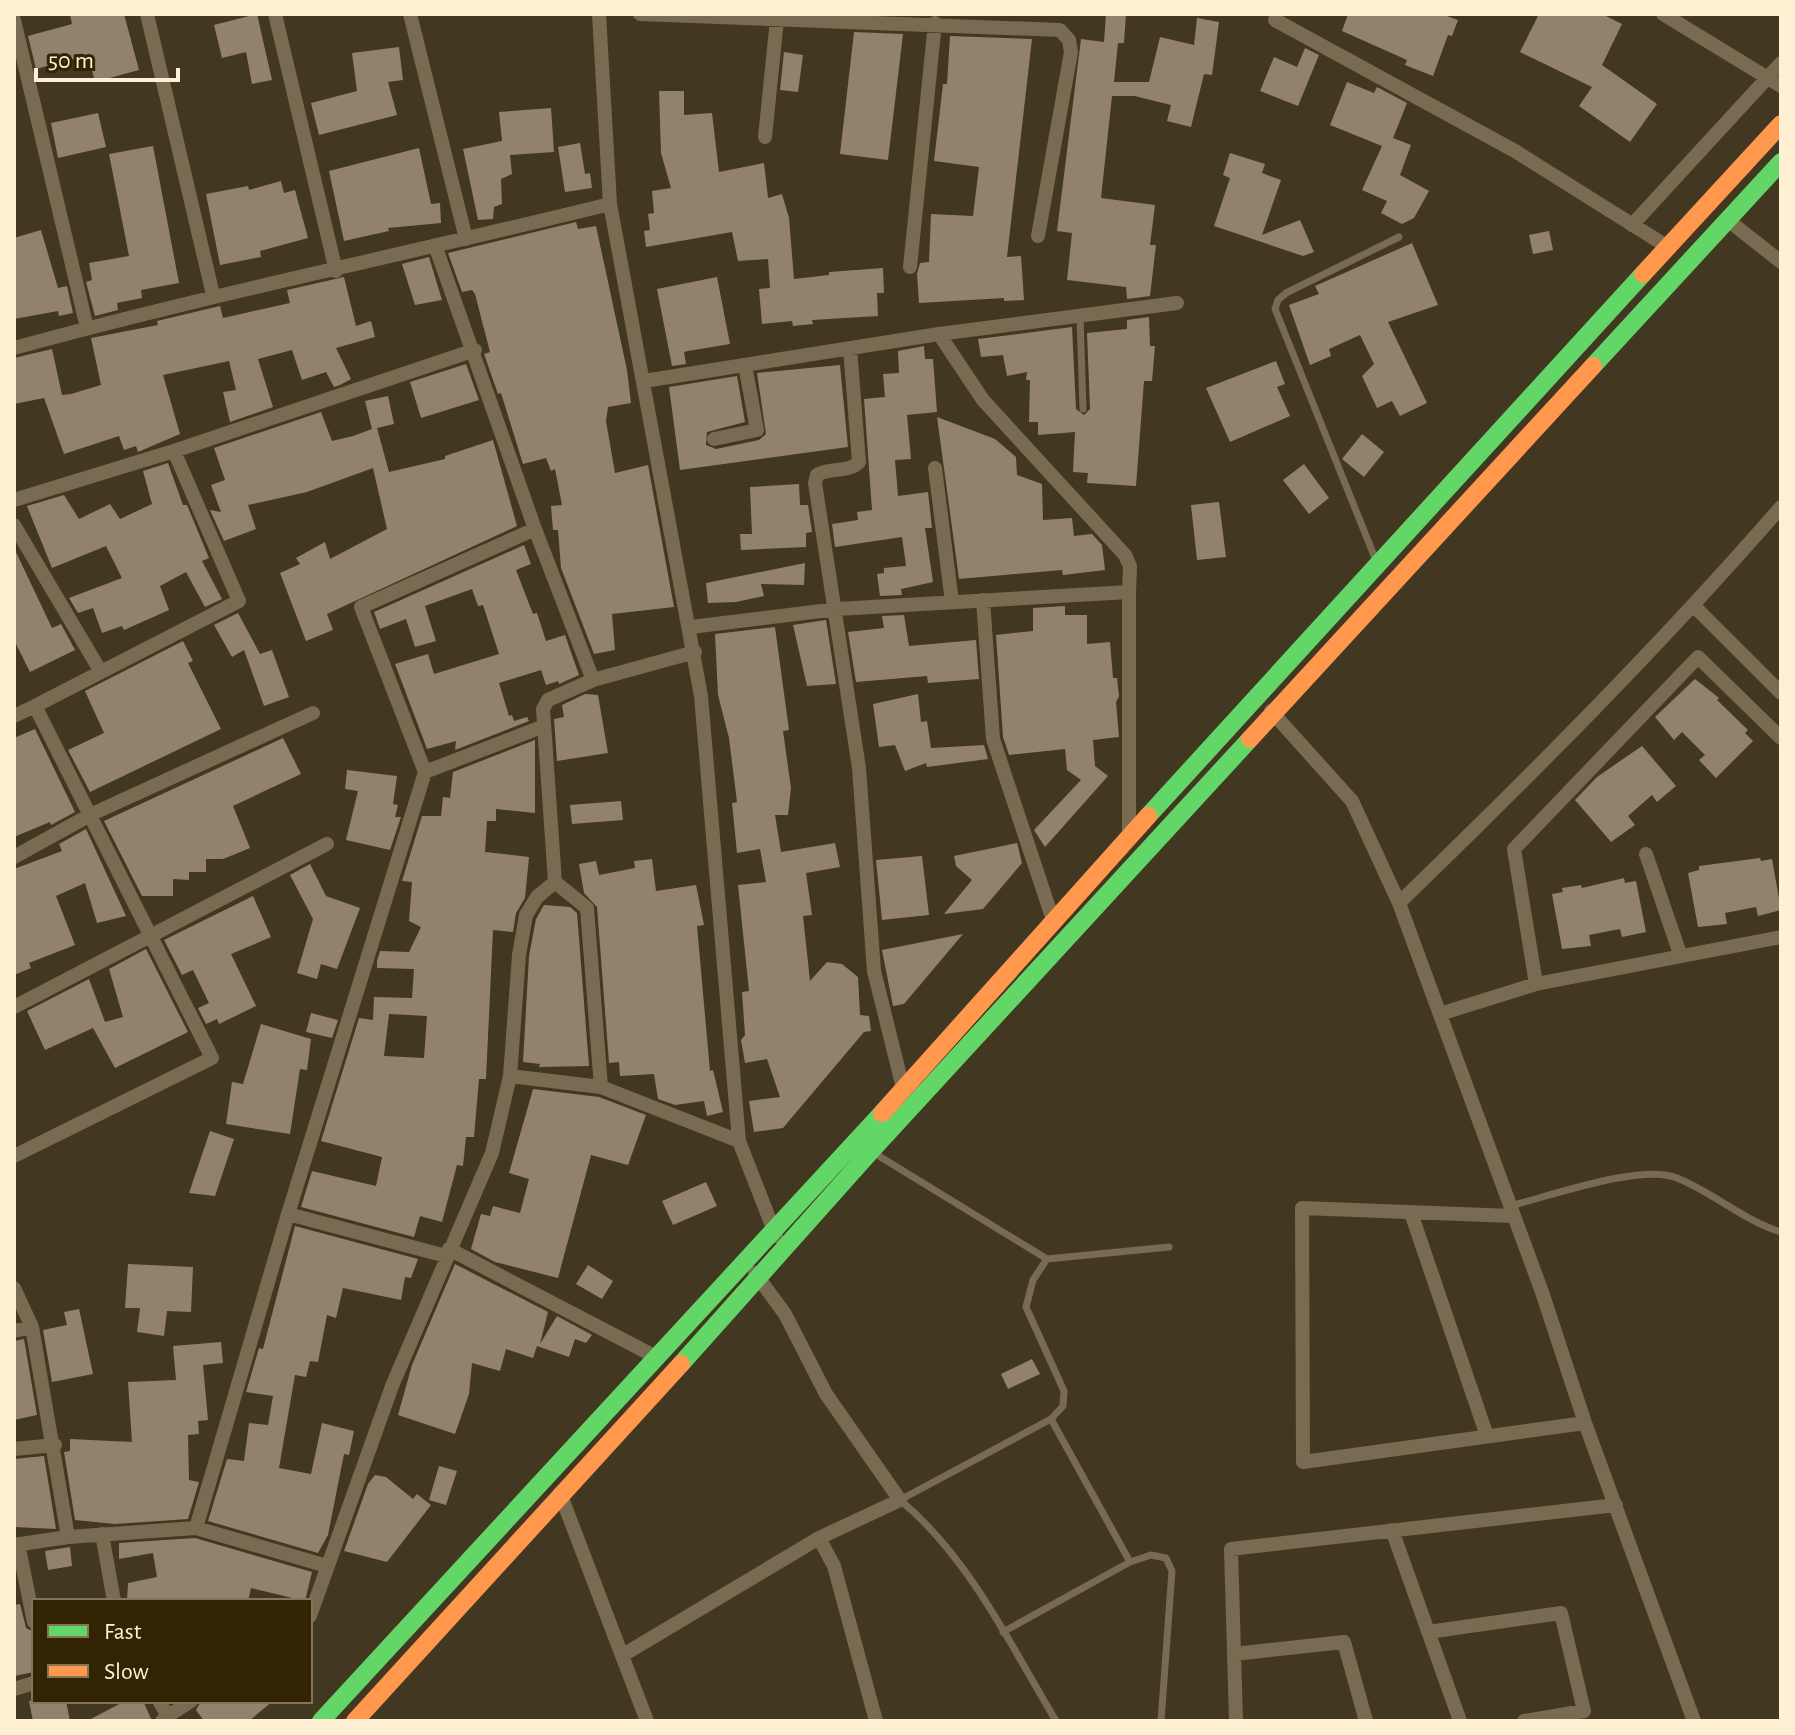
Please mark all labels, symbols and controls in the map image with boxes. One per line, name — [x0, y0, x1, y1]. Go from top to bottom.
scale bar — [36, 32, 178, 82]
text: 50 m — [48, 49, 94, 73]
legend — [32, 1599, 312, 1703]
text: Fast — [104, 1620, 142, 1644]
text: Slow — [104, 1660, 149, 1684]

